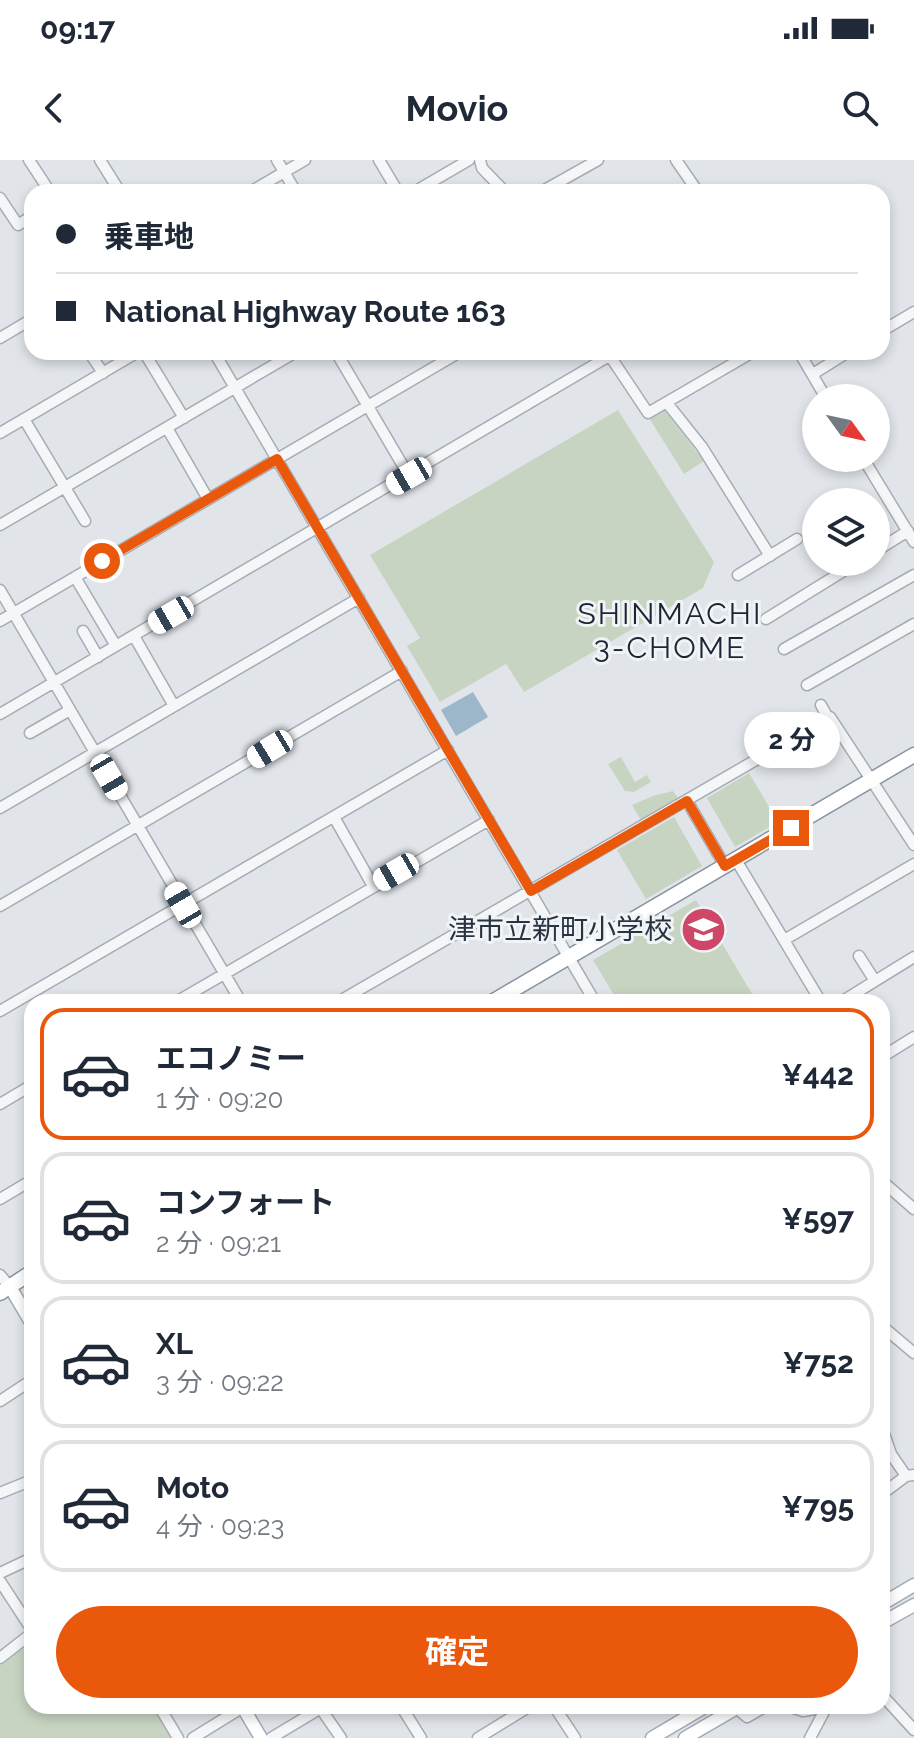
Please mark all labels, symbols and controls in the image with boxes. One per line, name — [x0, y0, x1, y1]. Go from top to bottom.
text: 09:17 — [40, 11, 115, 46]
icon: back — [32, 86, 76, 130]
icon: search — [838, 86, 882, 130]
text: Movio — [406, 87, 508, 129]
text: 乗車地 — [104, 219, 194, 254]
text: National Highway Route 163 — [104, 294, 506, 329]
north arrow — [802, 384, 890, 472]
map controls — [802, 384, 890, 576]
car — [382, 454, 436, 498]
button: layers — [802, 488, 890, 576]
route start — [84, 543, 120, 579]
car — [144, 593, 198, 637]
district label: SHINMACHI 3-CHOME — [578, 596, 762, 665]
callout: 2 分 — [743, 712, 839, 768]
text: 2 分 — [769, 725, 815, 755]
car — [243, 726, 297, 772]
car — [87, 750, 131, 804]
route end — [773, 810, 809, 846]
car — [369, 850, 423, 894]
car — [161, 878, 205, 932]
school or university icon: 津市立新町小学校 — [679, 905, 727, 953]
place label: 津市立新町小学校 — [448, 913, 672, 946]
icon: car — [60, 1038, 132, 1110]
text: エコノミー — [156, 1041, 306, 1076]
text: ¥442 — [781, 1057, 854, 1092]
text: 1 分 · 09:20 — [156, 1084, 283, 1114]
icon: car — [60, 1182, 132, 1254]
text: コンフォート — [156, 1185, 335, 1220]
text: ¥597 — [782, 1201, 854, 1236]
text: 2 分 · 09:21 — [156, 1228, 281, 1258]
icon: car — [60, 1326, 132, 1398]
text: XL — [156, 1326, 193, 1361]
text: ¥752 — [783, 1345, 854, 1380]
text: 3 分 · 09:22 — [156, 1367, 284, 1397]
icon: car — [60, 1470, 132, 1542]
text: Moto — [156, 1470, 229, 1505]
text: ¥795 — [782, 1489, 854, 1524]
text: 4 分 · 09:23 — [156, 1511, 284, 1541]
button: 確定 — [56, 1606, 858, 1698]

